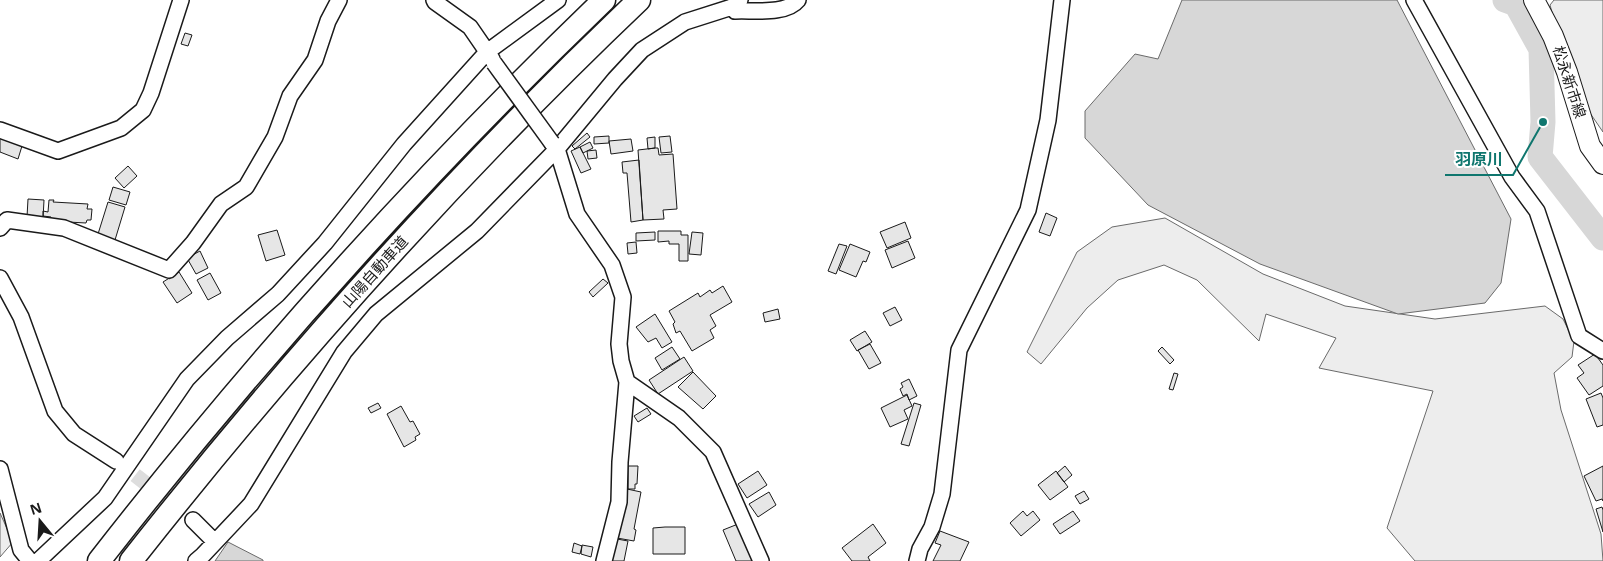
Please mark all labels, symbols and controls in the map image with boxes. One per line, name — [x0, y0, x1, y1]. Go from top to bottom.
street label: 松永新市線 — [1549, 43, 1591, 120]
callout: 羽原川 — [1445, 144, 1513, 175]
text: 羽原川 — [1455, 148, 1503, 170]
street label: 山陽自動車道 — [337, 231, 412, 311]
north arrow — [15, 496, 65, 546]
text: N — [27, 497, 44, 519]

